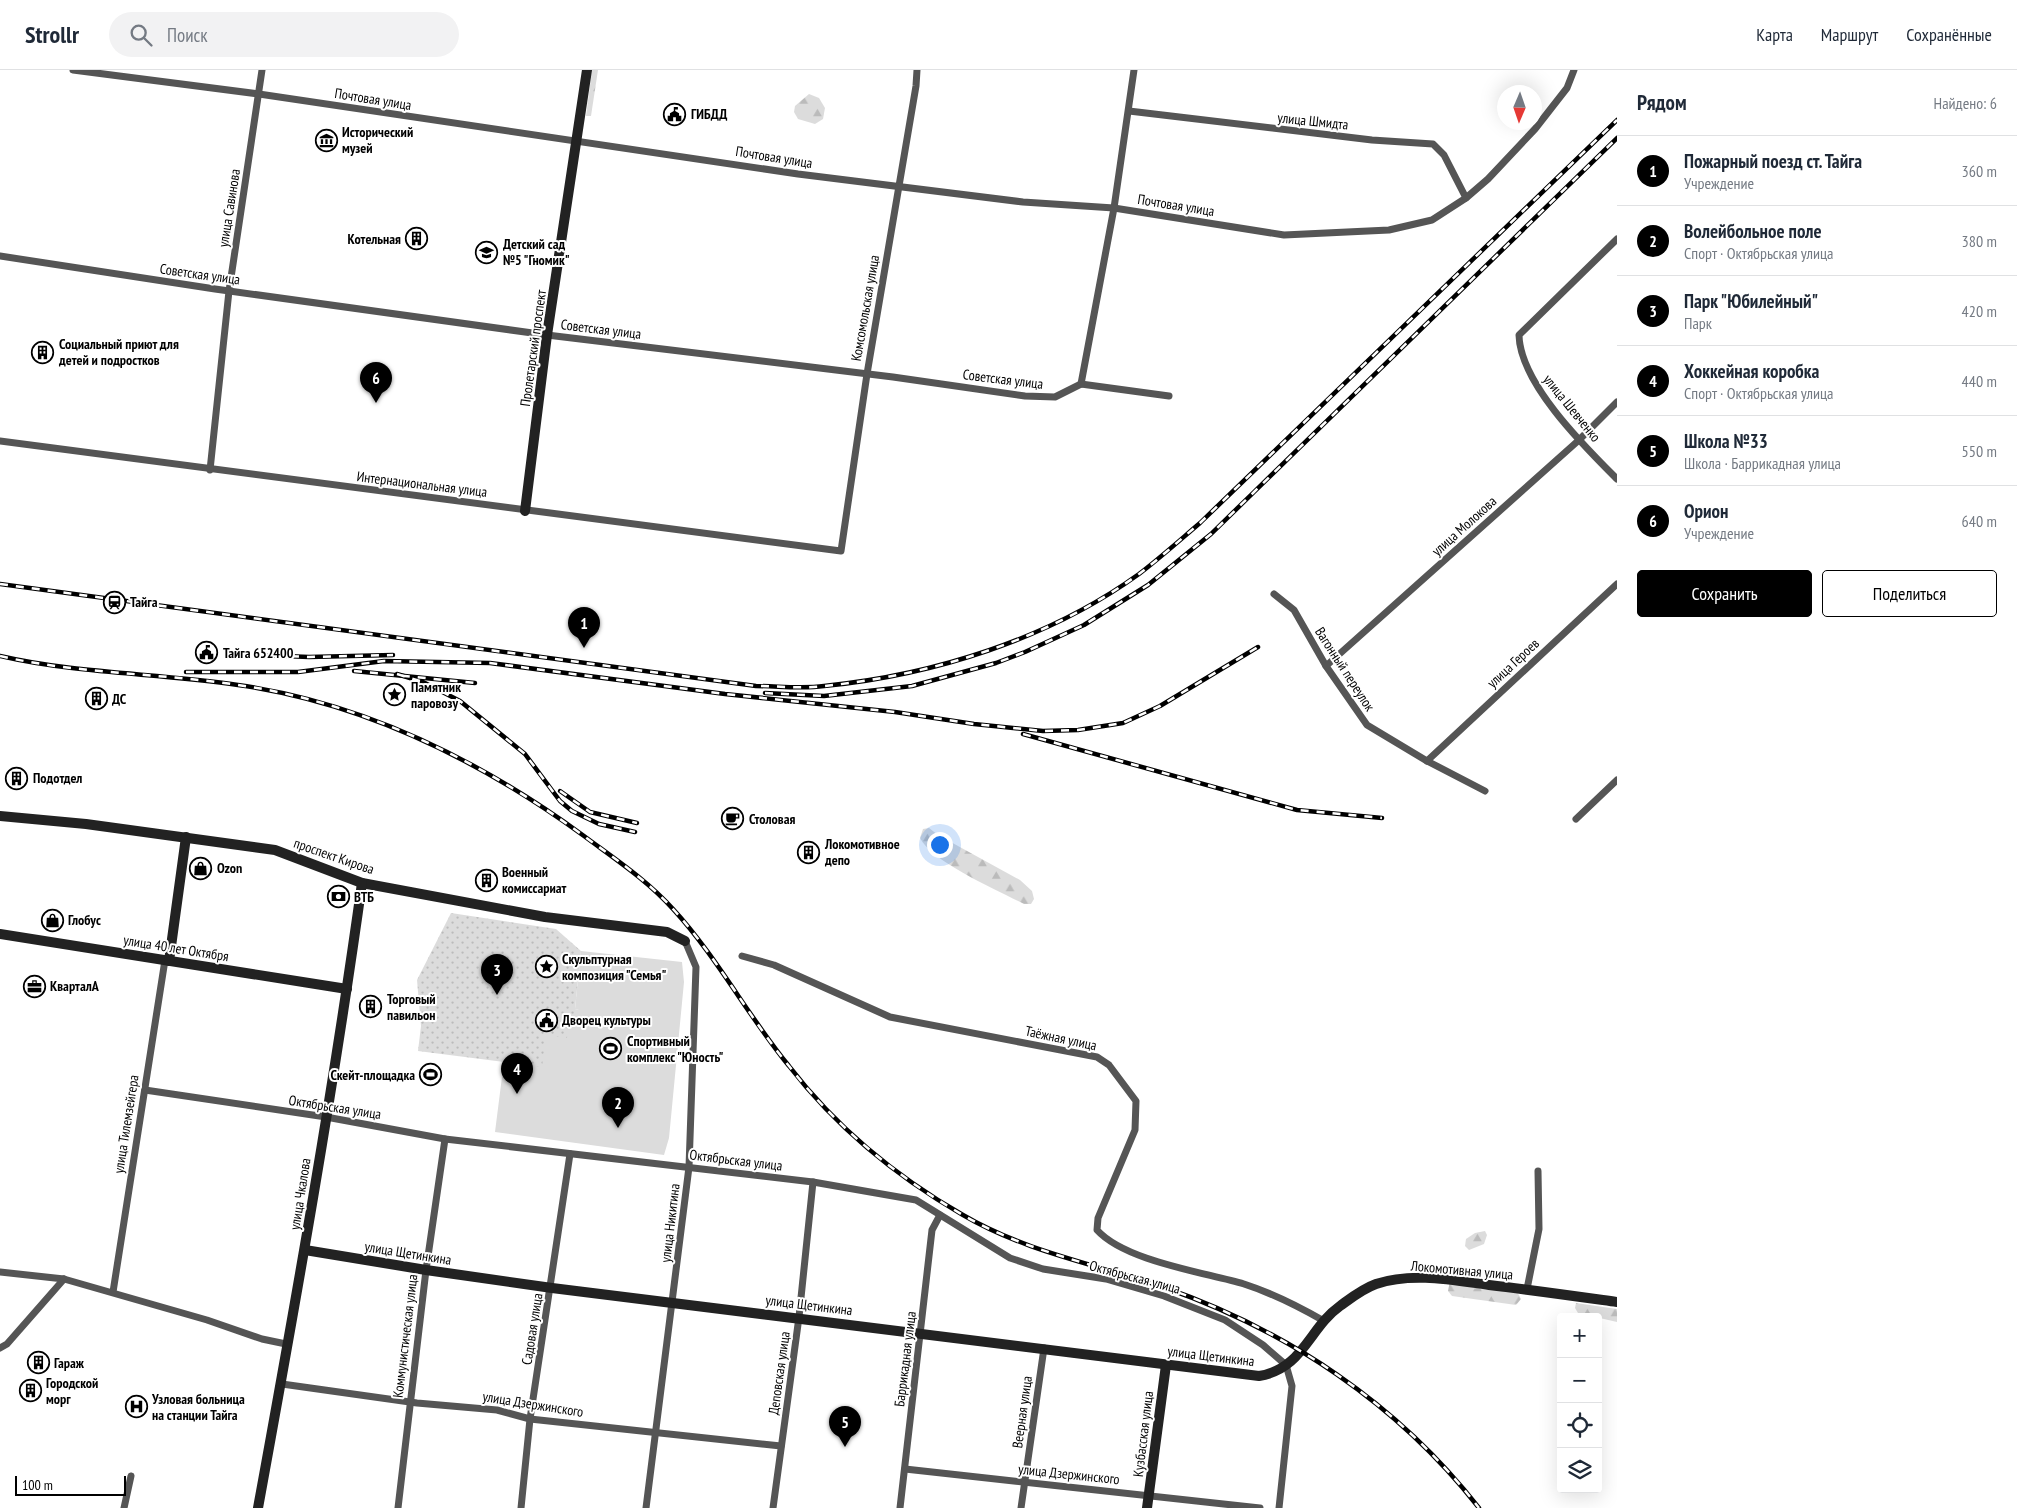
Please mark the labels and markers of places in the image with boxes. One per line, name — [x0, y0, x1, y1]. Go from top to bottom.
public building icon: ГИБДД — [663, 102, 687, 126]
place label: ГИБДД — [691, 105, 727, 123]
place label: Исторический музей — [342, 123, 413, 157]
museum icon: Исторический музей — [314, 128, 338, 152]
building icon: Котельная — [405, 227, 429, 251]
place label: Котельная — [348, 230, 401, 248]
place label: Детский сад №5 "Гномик" — [503, 235, 570, 269]
school or university icon: Детский сад №5 "Гномик" — [475, 240, 499, 264]
place label: Социальный приют для детей и подростков — [58, 335, 179, 369]
building icon: Социальный приют для детей и подростков — [31, 340, 55, 364]
pin: 6 — [360, 362, 392, 403]
station icon: Тайга — [102, 590, 126, 614]
place label: Тайга — [130, 593, 158, 611]
pin: 1 — [568, 607, 600, 648]
public building icon: Тайга 652400 — [195, 641, 219, 665]
place label: Тайга 652400 — [223, 644, 294, 662]
place label: Памятник паровозу — [411, 678, 461, 712]
place icon: Памятник паровозу — [383, 683, 407, 707]
building icon: ДС — [84, 687, 108, 711]
place label: ДС — [112, 690, 127, 708]
building icon: Подотдел — [5, 766, 29, 790]
place label: Подотдел — [33, 769, 82, 787]
cafe icon: Столовая — [721, 807, 745, 831]
place label: Столовая — [749, 810, 795, 828]
place label: Локомотивное депо — [824, 835, 900, 869]
building icon: Локомотивное депо — [797, 840, 821, 864]
shop icon: Ozon — [189, 856, 213, 880]
place label: Ozon — [217, 859, 242, 877]
place label: Военный комиссариат — [502, 863, 567, 897]
building icon: Военный комиссариат — [474, 868, 498, 892]
bank icon: ВТБ — [326, 885, 350, 909]
place label: ВТБ — [354, 888, 374, 906]
shop icon: Глобус — [40, 908, 64, 932]
place label: Глобус — [68, 911, 101, 929]
place label: Скульптурная композиция "Семья" — [562, 950, 666, 984]
pin: 3 — [481, 954, 513, 995]
place icon: Скульптурная композиция "Семья" — [534, 955, 558, 979]
office icon: КварталА — [22, 974, 46, 998]
place label: КварталА — [50, 977, 100, 995]
place label: Торговый павильон — [387, 990, 436, 1024]
building icon: Торговый павильон — [359, 995, 383, 1019]
public building icon: Дворец культуры — [534, 1008, 558, 1032]
place label: Дворец культуры — [562, 1011, 651, 1029]
place label: Спортивный комплекс "Юность" — [627, 1032, 723, 1066]
sports icon: Спортивный комплекс "Юность" — [599, 1037, 623, 1061]
pin: 4 — [501, 1053, 533, 1094]
sports icon: Скейт-площадка — [419, 1063, 443, 1087]
place label: Скейт-площадка — [330, 1066, 415, 1084]
pin: 2 — [602, 1087, 634, 1128]
building icon: Гараж — [26, 1351, 50, 1375]
place label: Гараж — [54, 1354, 85, 1372]
place label: Городской морг — [46, 1374, 98, 1408]
building icon: Городской морг — [18, 1379, 42, 1403]
place label: Узловая больница на станции Тайга — [151, 1390, 245, 1424]
hospital icon: Узловая больница на станции Тайга — [124, 1395, 148, 1419]
pin: 5 — [829, 1406, 861, 1447]

